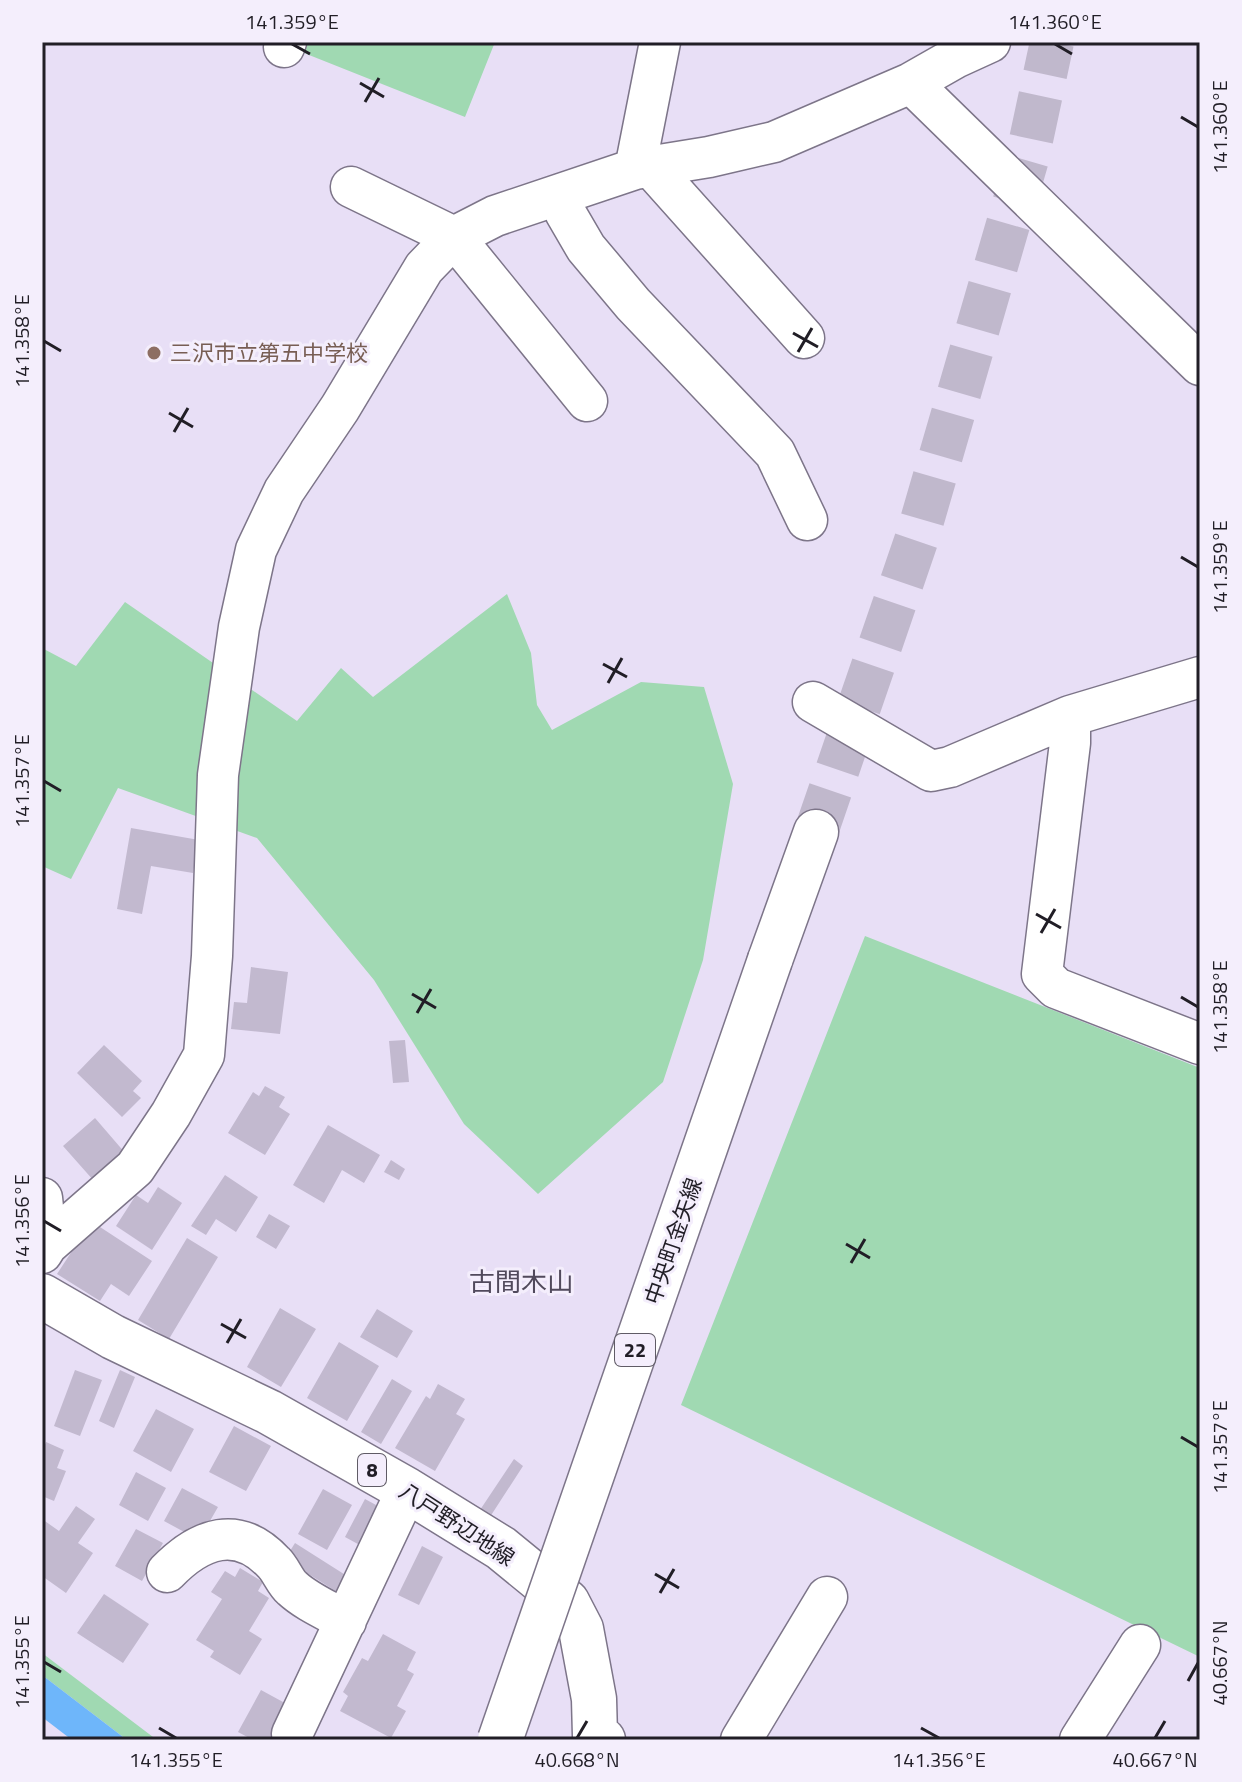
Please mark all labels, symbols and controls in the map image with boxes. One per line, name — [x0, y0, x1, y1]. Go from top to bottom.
text: 141.359°E — [245, 6, 339, 37]
text: 141.360°E — [1008, 6, 1102, 37]
text: 141.360°E — [1204, 80, 1235, 174]
text: 141.358°E — [6, 294, 37, 388]
place label: 三沢市立第五中学校 — [170, 336, 368, 370]
marker: 三沢市立第五中学校 — [145, 344, 163, 362]
text: 141.359°E — [1204, 520, 1235, 614]
text: 141.357°E — [6, 734, 37, 828]
text: 141.358°E — [1204, 960, 1235, 1054]
street label: 中央町金矢線 — [635, 1173, 711, 1309]
text: 141.356°E — [6, 1174, 37, 1268]
district label: 古間木山 — [469, 1262, 573, 1301]
road number: 22 — [615, 1334, 655, 1366]
text: 141.357°E — [1204, 1400, 1235, 1494]
road number: 8 — [358, 1454, 386, 1486]
street label: 八戸野辺地線 — [392, 1474, 522, 1574]
text: 141.355°E — [6, 1615, 37, 1709]
text: 40.667°N — [1204, 1620, 1235, 1706]
text: 141.355°E — [129, 1744, 223, 1775]
text: 40.668°N — [534, 1744, 620, 1775]
text: 141.356°E — [892, 1744, 986, 1775]
text: 40.667°N — [1112, 1744, 1198, 1775]

